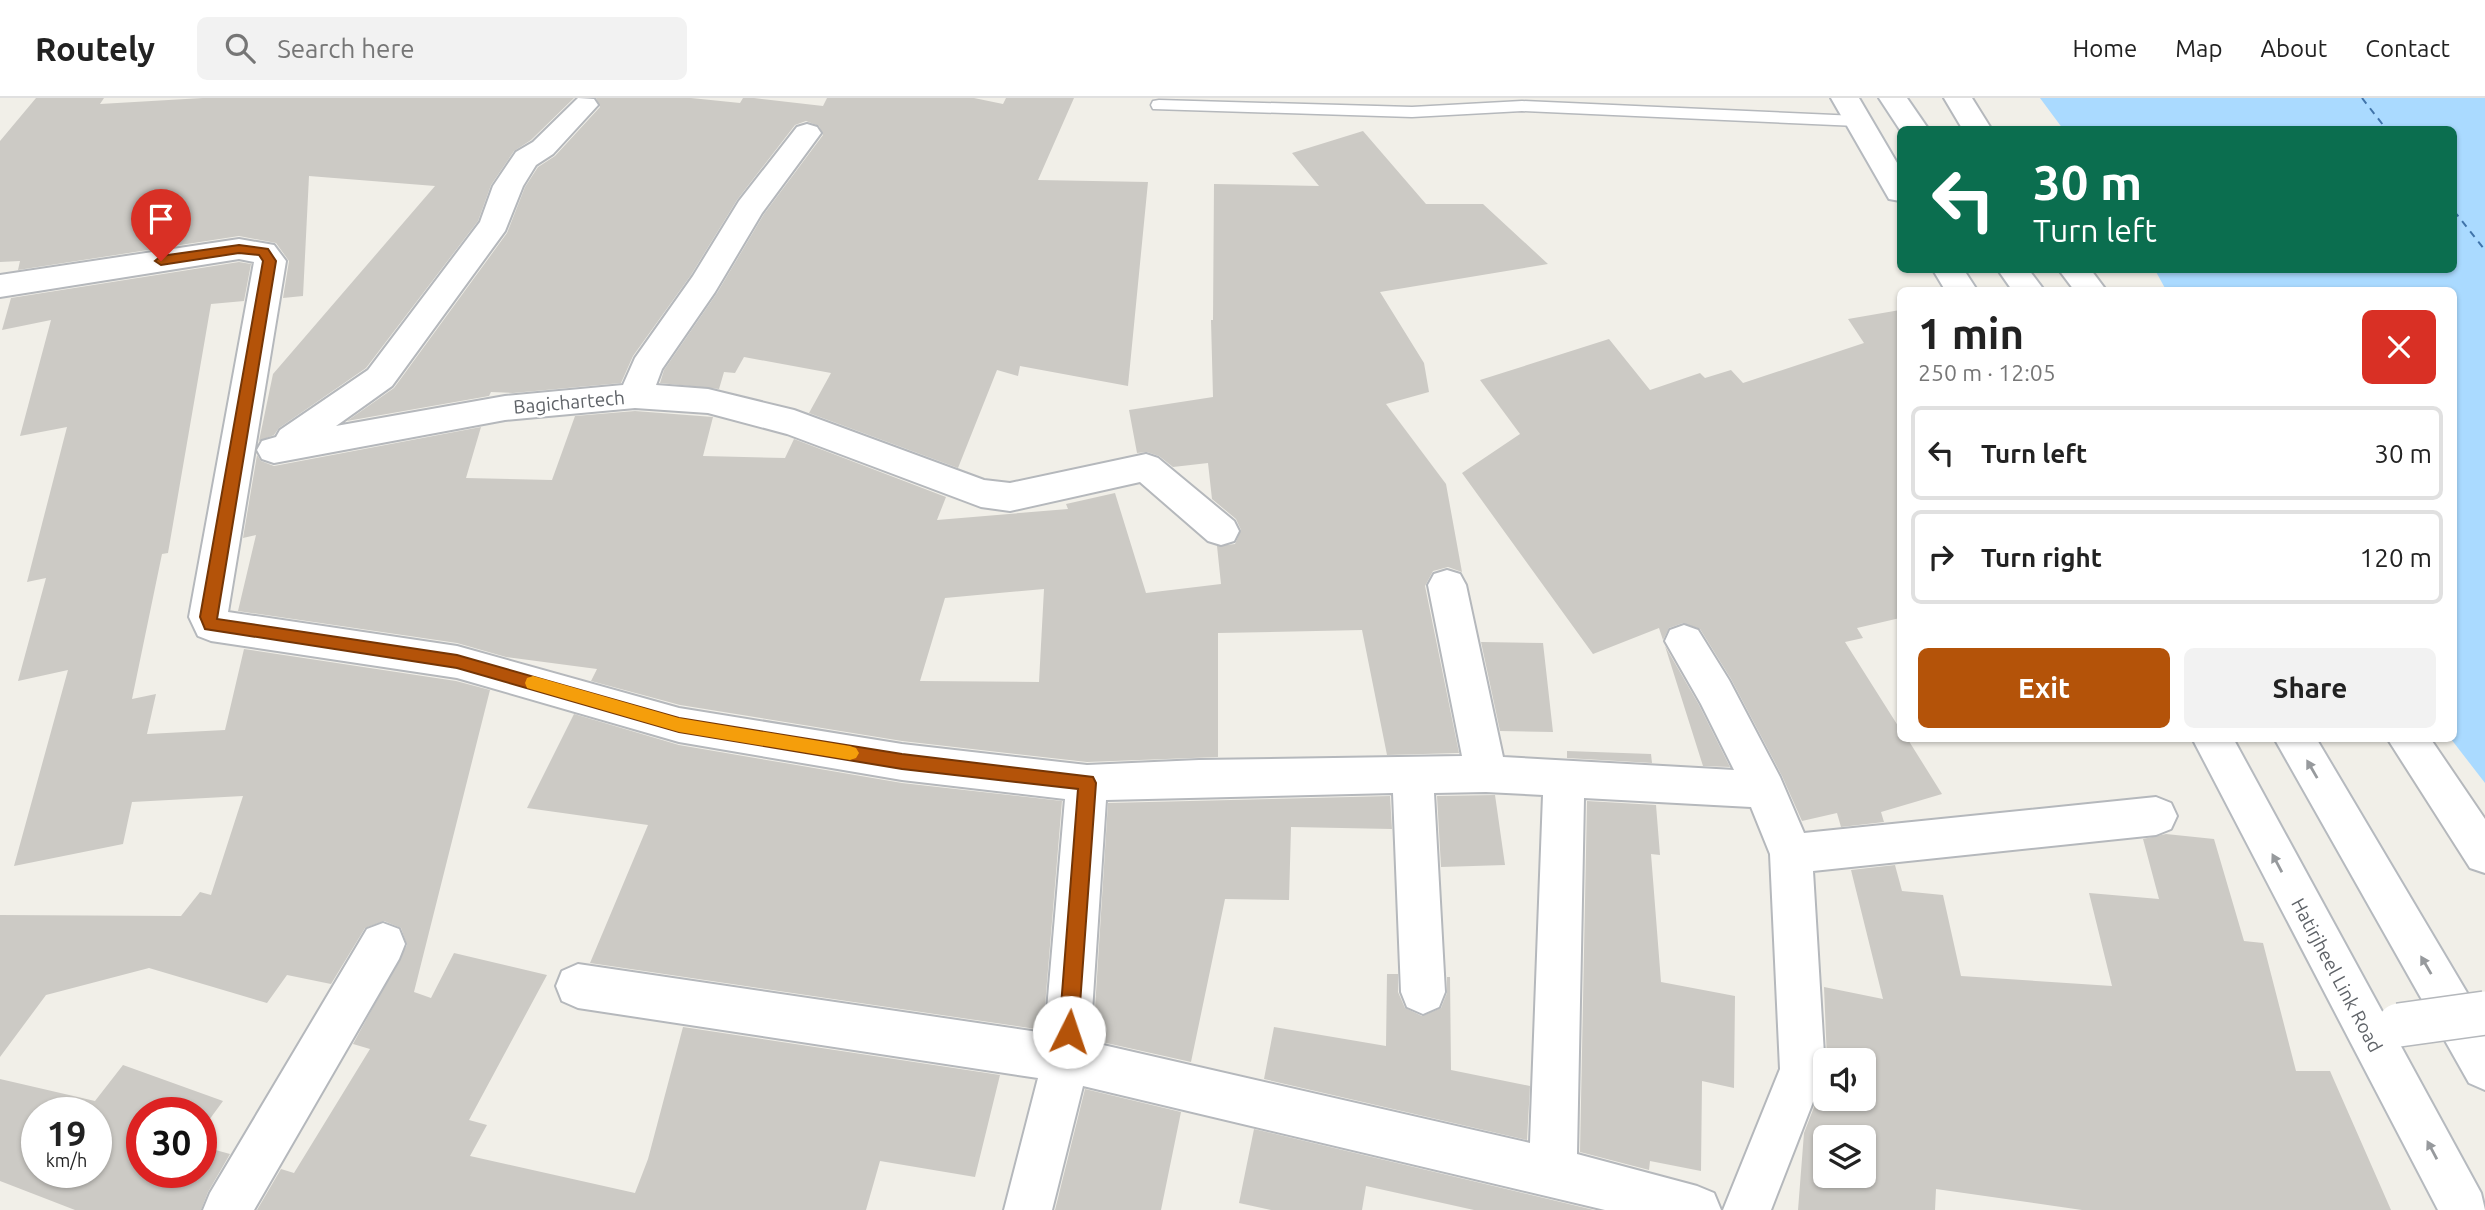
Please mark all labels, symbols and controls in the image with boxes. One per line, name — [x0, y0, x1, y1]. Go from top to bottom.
search box — [197, 17, 687, 80]
icon: search — [221, 29, 259, 67]
text: Routely — [35, 30, 155, 67]
text: Search here — [277, 34, 415, 63]
text: Home — [2072, 35, 2137, 62]
text: Map — [2175, 35, 2222, 62]
text: About — [2260, 35, 2327, 62]
text: Contact — [2365, 35, 2450, 62]
icon: left — [1918, 154, 2009, 245]
text: 30 m — [2033, 154, 2142, 209]
pin — [131, 189, 191, 261]
icon: arrive — [142, 200, 180, 238]
text: Turn left — [2033, 212, 2157, 248]
text: 1 min — [1918, 310, 2024, 357]
button: close — [2362, 310, 2436, 384]
text: 250 m · 12:05 — [1918, 360, 2056, 385]
street label: Bagichartech — [512, 386, 626, 418]
icon: left — [1922, 434, 1960, 472]
text: Turn left — [1981, 439, 2087, 468]
text: 30 m — [2374, 439, 2432, 468]
icon: right — [1922, 538, 1960, 576]
text: Turn right — [1981, 543, 2102, 572]
text: 120 m — [2360, 543, 2432, 572]
button: Exit — [1918, 648, 2170, 728]
button: Share — [2184, 648, 2436, 728]
one-way arrow — [2306, 759, 2318, 778]
one-way arrow — [2272, 853, 2284, 873]
street label: Hatirjheel Link Road — [2287, 894, 2387, 1056]
one-way arrow — [2420, 956, 2432, 975]
position arrow — [1032, 995, 1106, 1069]
map controls — [1813, 1048, 1876, 1188]
button: sound — [1813, 1048, 1876, 1111]
speed limit sign: 30 — [126, 1097, 217, 1188]
text: 19 — [47, 1113, 86, 1153]
button: layers — [1813, 1125, 1876, 1188]
one-way arrow — [2426, 1140, 2437, 1160]
text: km/h — [46, 1150, 87, 1170]

